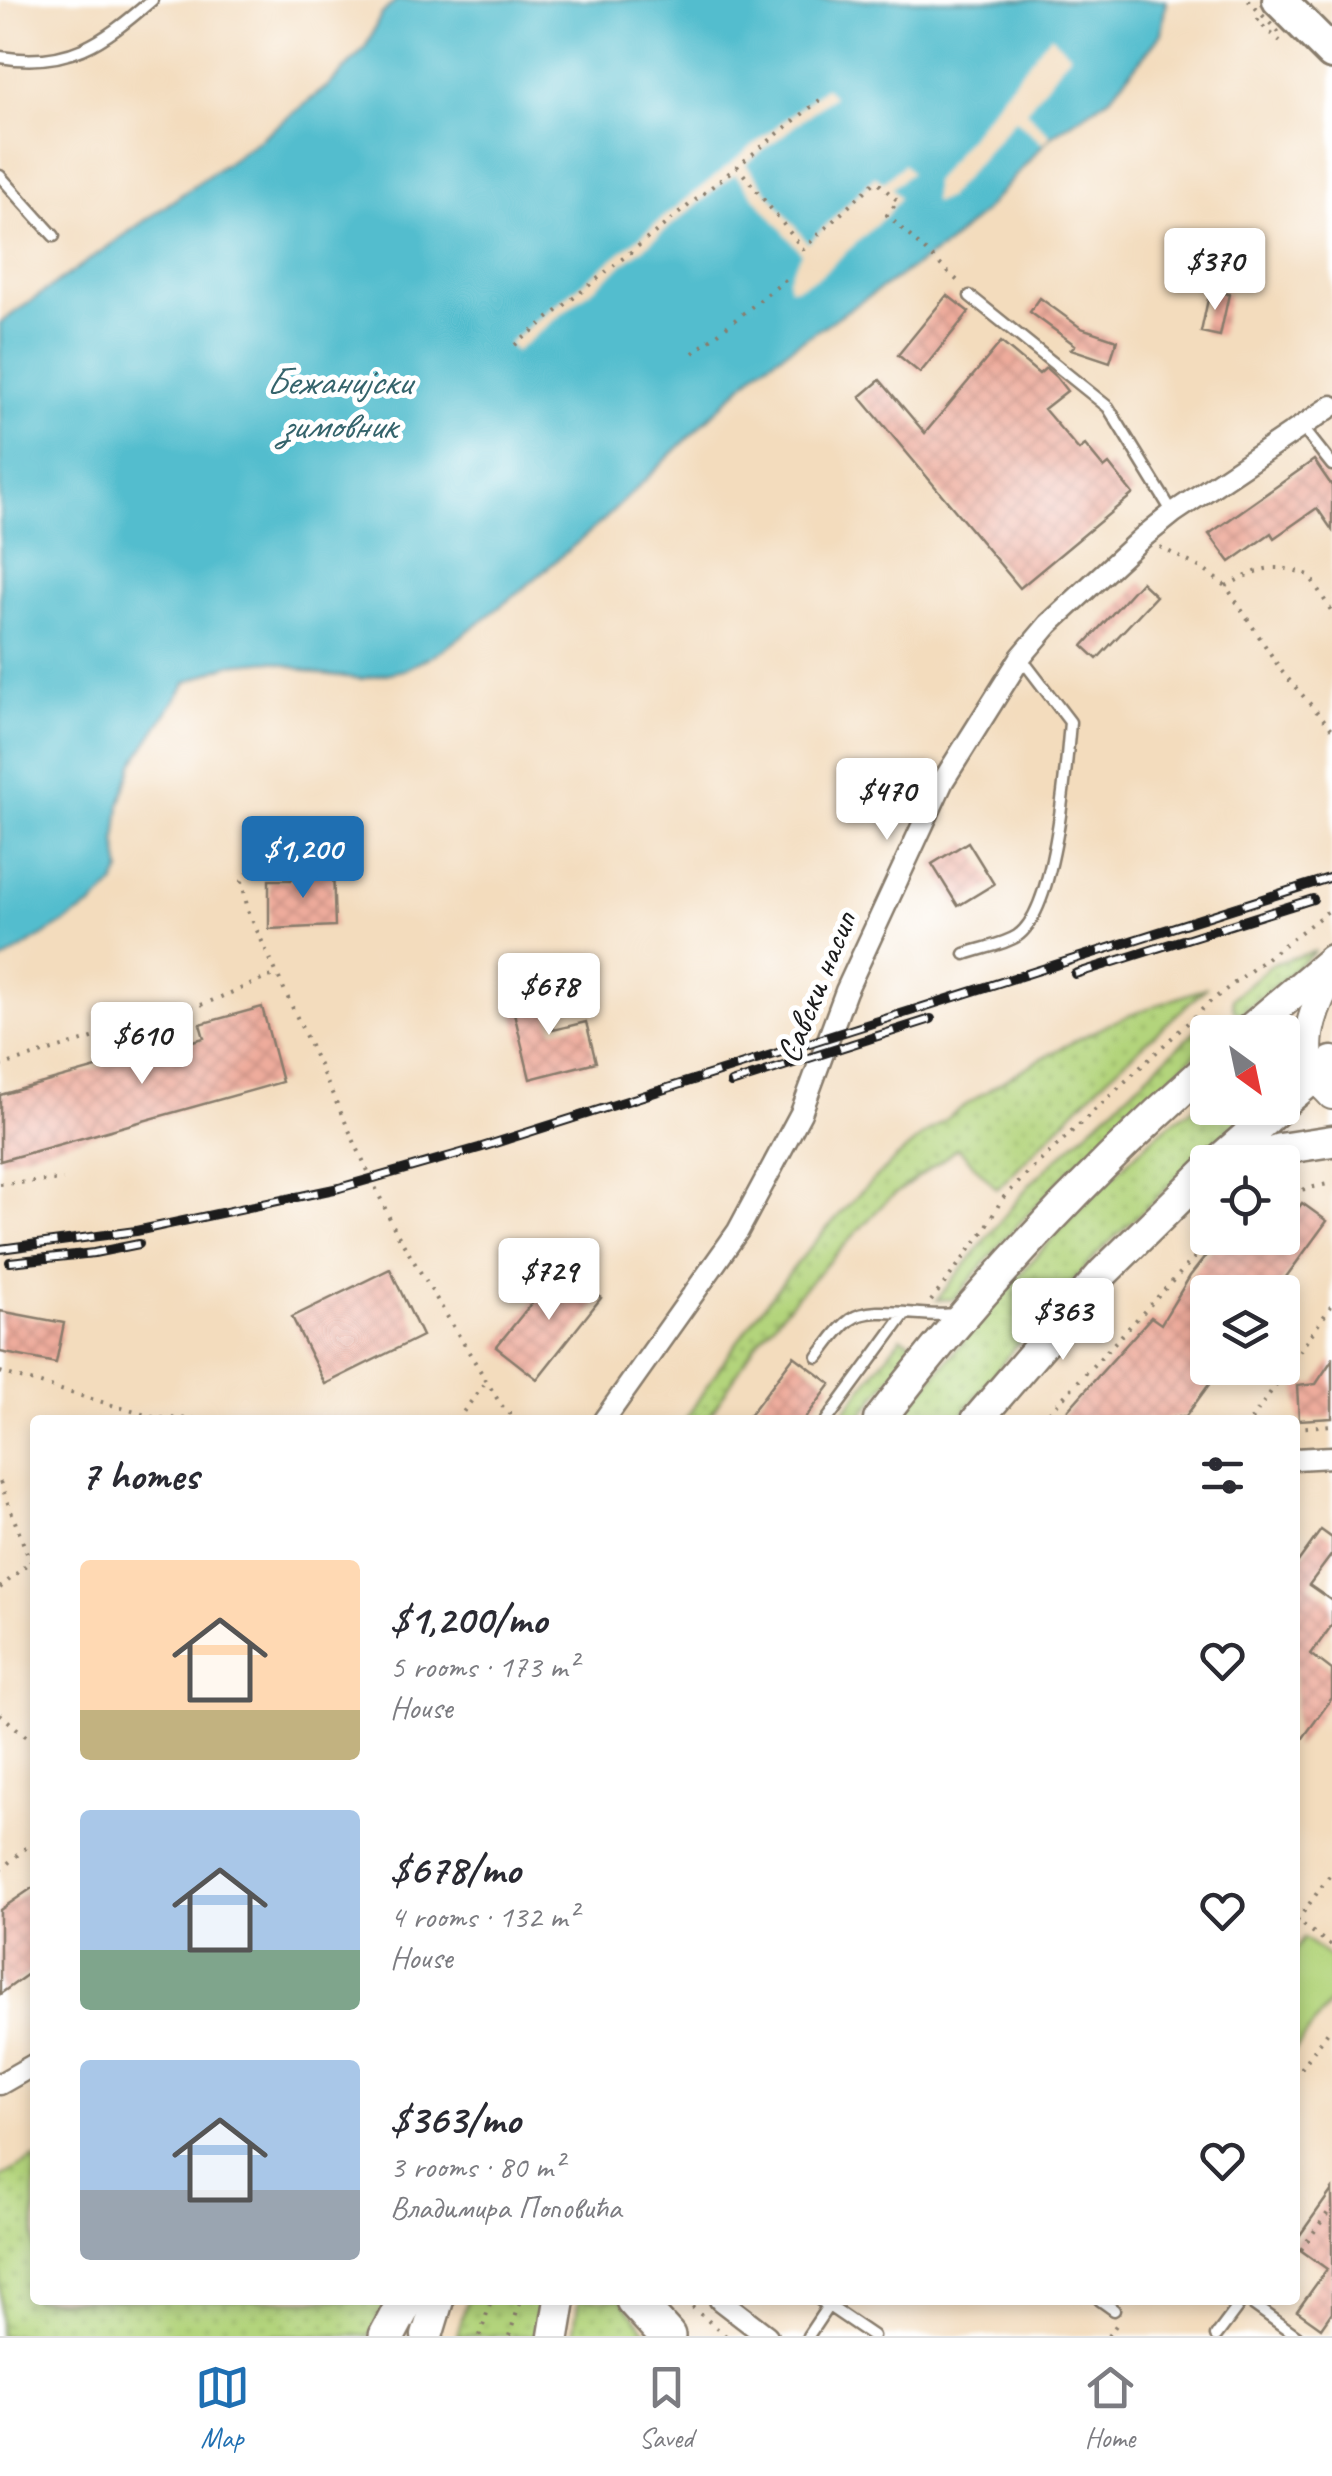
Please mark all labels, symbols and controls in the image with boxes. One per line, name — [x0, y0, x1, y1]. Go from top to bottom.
pin: $370 — [1156, 228, 1274, 313]
text: $370 — [1186, 240, 1244, 281]
water label: Бежанијски зимовник — [265, 358, 417, 450]
pin: $470 — [828, 758, 946, 843]
text: $470 — [858, 770, 916, 811]
pin: $1,200 — [222, 816, 384, 901]
text: $1,200 — [264, 828, 342, 869]
street label: Савски насип — [765, 903, 867, 1069]
pin: $678 — [490, 953, 608, 1038]
text: $678 — [520, 965, 578, 1006]
pin: $610 — [83, 1002, 201, 1087]
text: $610 — [113, 1014, 171, 1055]
north arrow — [1190, 1015, 1300, 1125]
map controls — [1190, 1015, 1300, 1385]
button: locate — [1190, 1145, 1300, 1255]
pin: $729 — [490, 1238, 608, 1323]
text: $729 — [520, 1250, 578, 1291]
button: layers — [1190, 1275, 1300, 1385]
pin: $363 — [1004, 1278, 1122, 1363]
text: $363 — [1034, 1290, 1092, 1331]
icon: filters — [1195, 1448, 1250, 1503]
text: 7 homes — [80, 1449, 198, 1502]
text: $1,200/mo — [390, 1593, 547, 1646]
icon: home — [160, 1600, 280, 1720]
icon: heart — [1195, 1633, 1250, 1688]
text: 5 rooms · 173 m² — [390, 1646, 577, 1687]
text: House — [390, 1687, 452, 1728]
text: $678/mo — [390, 1843, 520, 1896]
icon: home — [160, 1850, 280, 1970]
icon: heart — [1195, 1883, 1250, 1938]
text: 4 rooms · 132 m² — [390, 1896, 577, 1937]
text: House — [390, 1937, 452, 1978]
text: $363/mo — [390, 2093, 520, 2146]
icon: home — [160, 2100, 280, 2220]
icon: heart — [1195, 2133, 1250, 2188]
text: 3 rooms · 80 m² — [390, 2146, 563, 2187]
text: Владимира Поповића — [390, 2187, 622, 2228]
tab: Map — [195, 2360, 250, 2455]
tab: Saved — [639, 2360, 694, 2455]
tab: Home — [1083, 2360, 1138, 2455]

